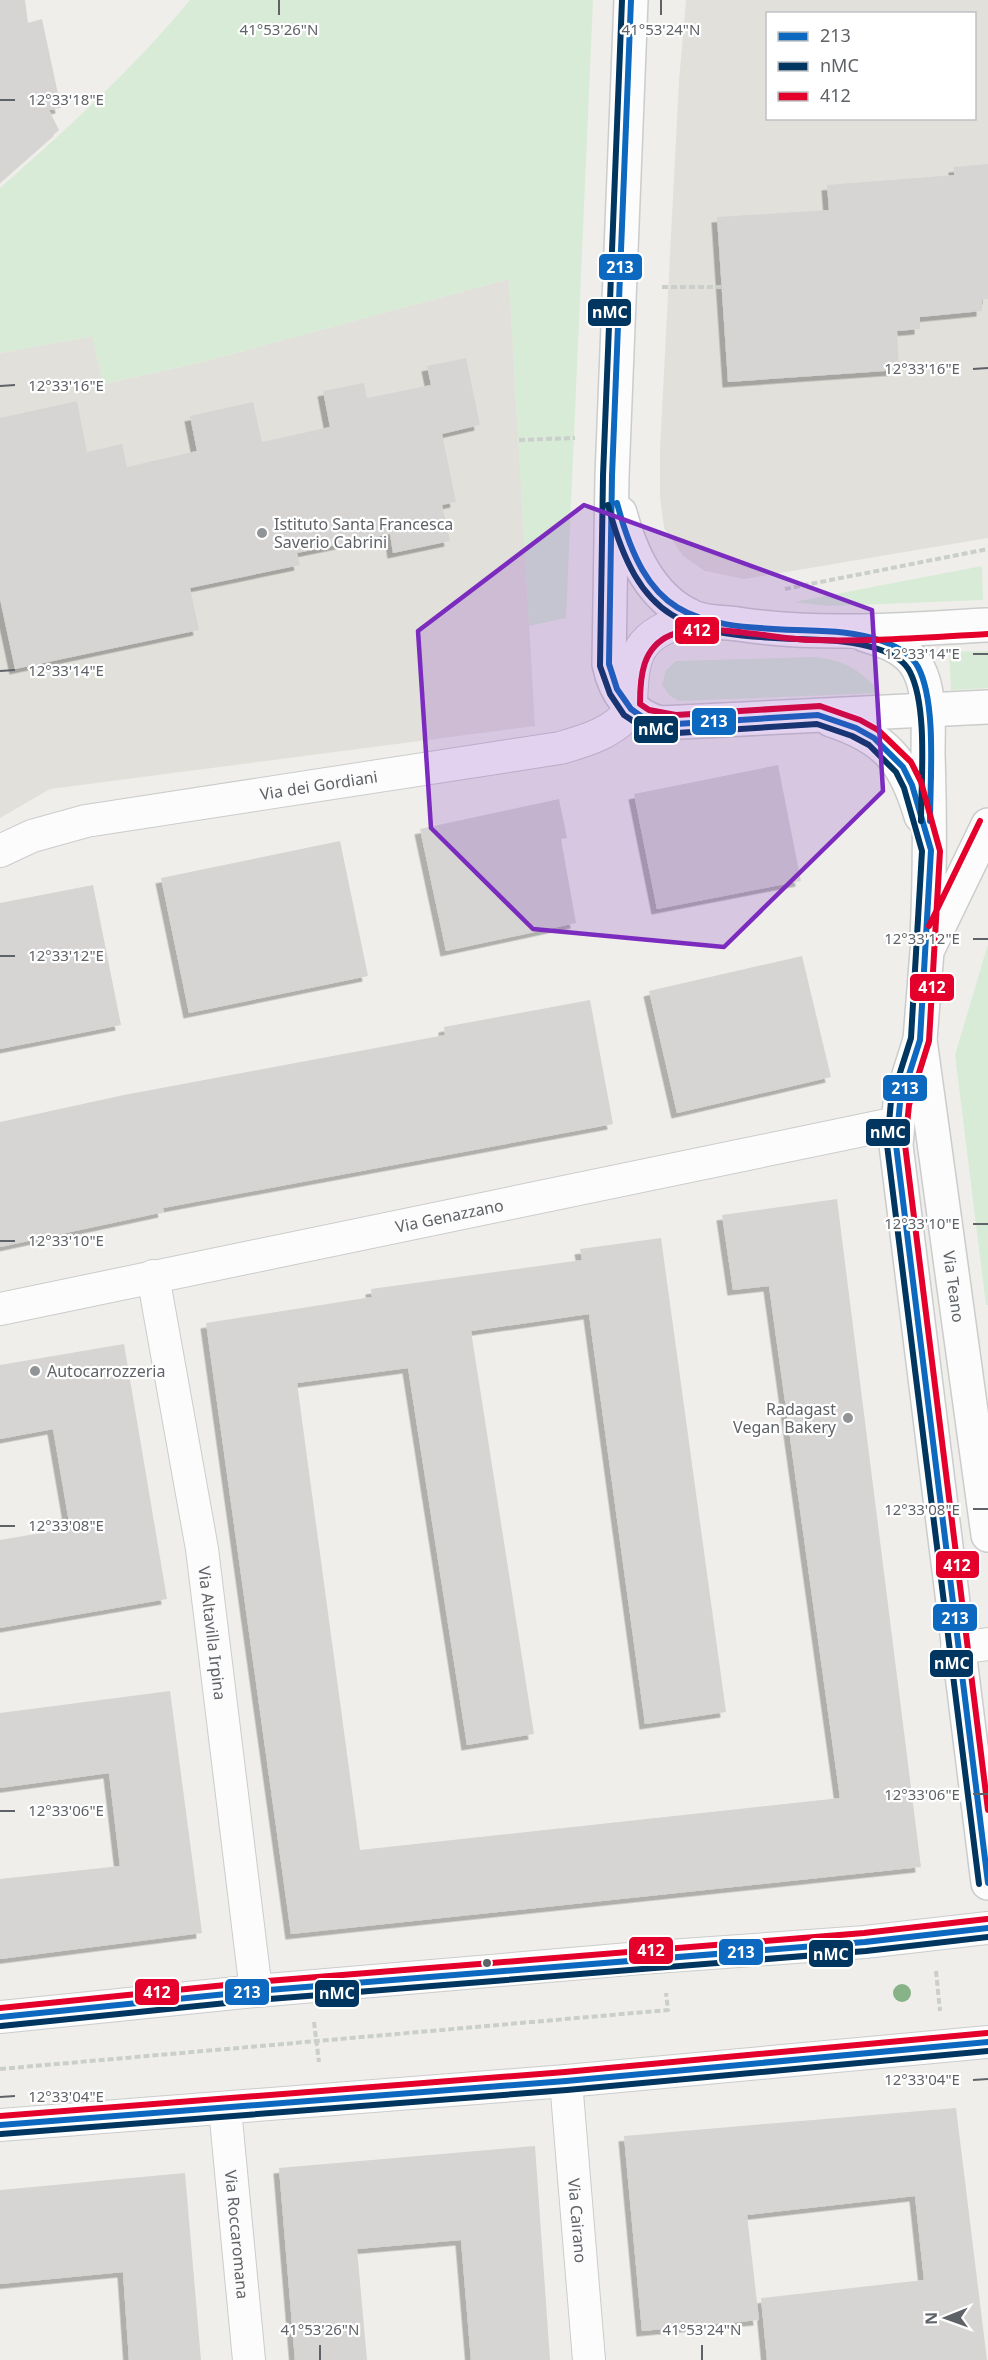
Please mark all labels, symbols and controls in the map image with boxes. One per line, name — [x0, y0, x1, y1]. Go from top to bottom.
legend — [766, 12, 976, 120]
text: 41°53'26"N — [240, 19, 318, 39]
text: 41°53'24"N — [622, 19, 700, 39]
text: 213 — [820, 23, 851, 47]
text: nMC — [820, 53, 859, 77]
text: 412 — [820, 83, 851, 107]
text: 12°33'18"E — [28, 89, 104, 109]
line badge: 213 — [598, 253, 643, 281]
text: 213 — [606, 256, 634, 278]
line badge: nMC — [587, 298, 632, 327]
text: nMC — [592, 301, 628, 323]
text: 12°33'16"E — [884, 358, 960, 378]
text: 12°33'16"E — [28, 375, 104, 395]
place label: Istituto Santa Francesca Saverio Cabrini — [274, 513, 453, 553]
marker: Istituto Santa Francesca Saverio Cabrini — [255, 526, 269, 540]
line badge: 412 — [674, 616, 720, 645]
text: 412 — [683, 619, 711, 641]
text: 12°33'14"E — [884, 643, 960, 663]
text: 12°33'14"E — [28, 660, 104, 680]
line badge: 213 — [691, 707, 737, 736]
text: 213 — [700, 710, 728, 732]
line badge: nMC — [633, 715, 679, 744]
text: nMC — [638, 718, 674, 740]
street label: Via dei Gordiani — [259, 765, 379, 805]
text: 12°33'12"E — [884, 928, 960, 948]
text: 12°33'12"E — [28, 945, 104, 965]
line badge: 412 — [909, 973, 955, 1002]
text: 412 — [918, 976, 946, 998]
line badge: 213 — [882, 1074, 928, 1102]
text: 213 — [891, 1077, 919, 1099]
line badge: nMC — [865, 1118, 911, 1147]
text: nMC — [870, 1121, 906, 1143]
street label: Via Genazzano — [393, 1194, 506, 1238]
text: 12°33'10"E — [884, 1213, 960, 1233]
text: 12°33'10"E — [28, 1230, 104, 1250]
street label: Via Teano — [938, 1249, 970, 1324]
place label: Autocarrozzeria — [47, 1360, 165, 1382]
marker: Autocarrozzeria — [28, 1364, 42, 1378]
place label: Radagast Vegan Bakery — [733, 1398, 837, 1438]
marker: Radagast Vegan Bakery — [841, 1411, 855, 1425]
text: 12°33'08"E — [884, 1499, 960, 1519]
text: 12°33'08"E — [28, 1515, 104, 1535]
line badge: 412 — [935, 1550, 980, 1579]
text: 412 — [943, 1554, 971, 1576]
street label: Via Altavilla Irpina — [193, 1565, 231, 1701]
line badge: 213 — [932, 1603, 978, 1632]
text: 213 — [941, 1607, 969, 1629]
line badge: nMC — [929, 1649, 974, 1678]
text: nMC — [934, 1652, 970, 1674]
text: 12°33'06"E — [884, 1784, 960, 1804]
text: 12°33'06"E — [28, 1800, 104, 1820]
line badge: 412 — [628, 1936, 674, 1965]
line badge: 213 — [718, 1938, 764, 1966]
text: 412 — [637, 1939, 665, 1961]
line badge: nMC — [808, 1939, 854, 1968]
text: 213 — [727, 1941, 755, 1963]
text: nMC — [813, 1943, 849, 1965]
unlabelled marker — [481, 1957, 493, 1969]
line badge: 412 — [134, 1978, 180, 2006]
line badge: 213 — [224, 1978, 270, 2006]
line badge: nMC — [314, 1979, 360, 2008]
text: 412 — [143, 1981, 171, 2003]
text: 213 — [233, 1981, 261, 2003]
text: nMC — [319, 1982, 355, 2004]
text: 12°33'04"E — [884, 2069, 960, 2089]
text: 12°33'04"E — [28, 2086, 104, 2106]
street label: Via Roccaromana — [220, 2169, 254, 2300]
street label: Via Cairano — [563, 2177, 592, 2264]
north arrow — [916, 2288, 976, 2348]
text: N — [920, 2312, 942, 2325]
text: 41°53'26"N — [281, 2319, 359, 2339]
text: 41°53'24"N — [663, 2319, 741, 2339]

